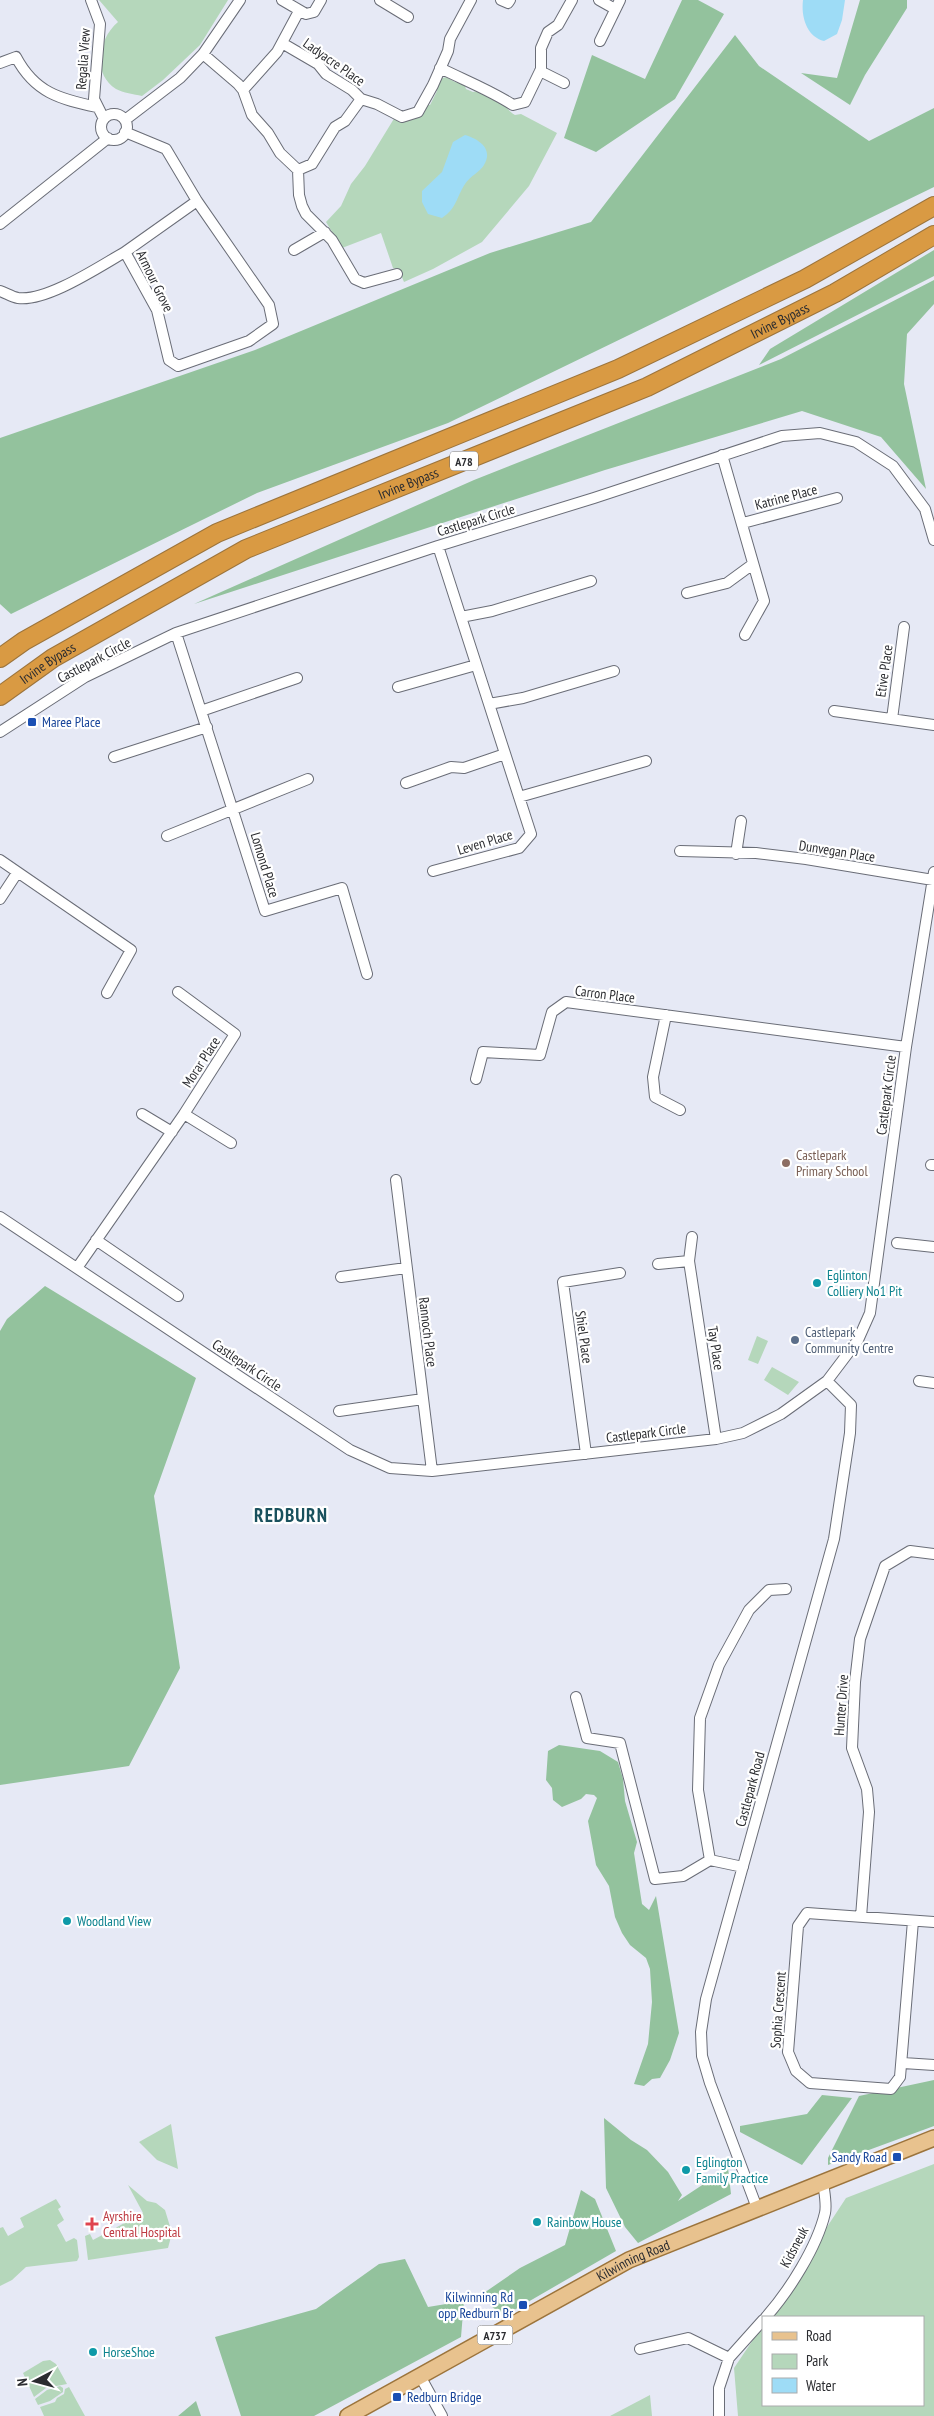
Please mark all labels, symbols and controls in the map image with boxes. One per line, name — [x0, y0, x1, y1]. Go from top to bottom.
street label: Regalia View — [72, 27, 94, 90]
street label: Ladyacre Place — [300, 34, 369, 90]
street label: Armour Grove — [132, 247, 178, 315]
street label: Irvine Bypass — [748, 298, 813, 343]
road number: A78 — [450, 452, 478, 471]
street label: Irvine Bypass — [376, 463, 441, 504]
street label: Katrine Place — [753, 480, 819, 514]
street label: Castlepark Circle — [435, 500, 517, 540]
street label: Castlepark Circle — [54, 633, 134, 687]
street label: Irvine Bypass — [16, 638, 79, 688]
street label: Etive Place — [871, 643, 897, 698]
place label: Maree Place — [42, 713, 101, 731]
marker: Maree Place — [26, 716, 38, 728]
street label: Leven Place — [455, 825, 515, 859]
street label: Lomond Place — [247, 830, 284, 900]
street label: Dunvegan Place — [797, 836, 877, 866]
street label: Carron Place — [574, 981, 636, 1007]
street label: Morar Place — [178, 1033, 224, 1091]
street label: Castlepark Circle — [872, 1054, 900, 1136]
place label: Castlepark Primary School — [796, 1146, 868, 1180]
marker: Castlepark Primary School — [780, 1157, 792, 1169]
place label: Eglinton Colliery No1 Pit — [827, 1266, 902, 1300]
marker: Eglinton Colliery No1 Pit — [811, 1277, 823, 1289]
street label: Rannoch Place — [415, 1296, 441, 1368]
street label: Shiel Place — [571, 1310, 597, 1365]
place label: Castlepark Community Centre — [805, 1323, 894, 1357]
street label: Tay Place — [704, 1325, 728, 1371]
marker: Castlepark Community Centre — [789, 1334, 801, 1346]
street label: Castlepark Circle — [209, 1335, 286, 1395]
street label: Castlepark Circle — [605, 1419, 687, 1447]
district label: REDBURN — [254, 1503, 328, 1527]
street label: Hunter Drive — [830, 1673, 852, 1736]
street label: Castlepark Road — [731, 1750, 769, 1828]
place label: Woodland View — [77, 1912, 152, 1930]
marker: Woodland View — [61, 1915, 73, 1927]
street label: Sophia Crescent — [766, 1971, 790, 2049]
place label: Sandy Road — [831, 2148, 887, 2166]
marker: Sandy Road — [891, 2151, 903, 2163]
place label: Eglington Family Practice — [696, 2153, 769, 2187]
marker: Eglington Family Practice — [680, 2164, 692, 2176]
place label: Ayrshire Central Hospital — [103, 2207, 181, 2241]
place label: Rainbow House — [547, 2213, 622, 2231]
marker: Rainbow House — [531, 2216, 543, 2228]
marker: Ayrshire Central Hospital — [85, 2217, 99, 2231]
street label: Kidsneuk — [776, 2223, 813, 2271]
street label: Kilwinning Road — [593, 2236, 672, 2285]
place label: Kilwinning Rd opp Redburn Br — [438, 2288, 513, 2322]
marker: Kilwinning Rd opp Redburn Br — [517, 2299, 529, 2311]
legend — [762, 2316, 924, 2406]
road number: A737 — [478, 2326, 512, 2344]
text: Road — [806, 2326, 832, 2345]
place label: HorseShoe — [103, 2343, 155, 2361]
marker: HorseShoe — [87, 2346, 99, 2358]
text: Park — [806, 2351, 828, 2370]
north arrow — [10, 2356, 60, 2406]
text: Water — [806, 2376, 837, 2395]
text: N — [13, 2378, 31, 2387]
place label: Redburn Bridge — [407, 2388, 482, 2406]
marker: Redburn Bridge — [391, 2391, 403, 2403]

